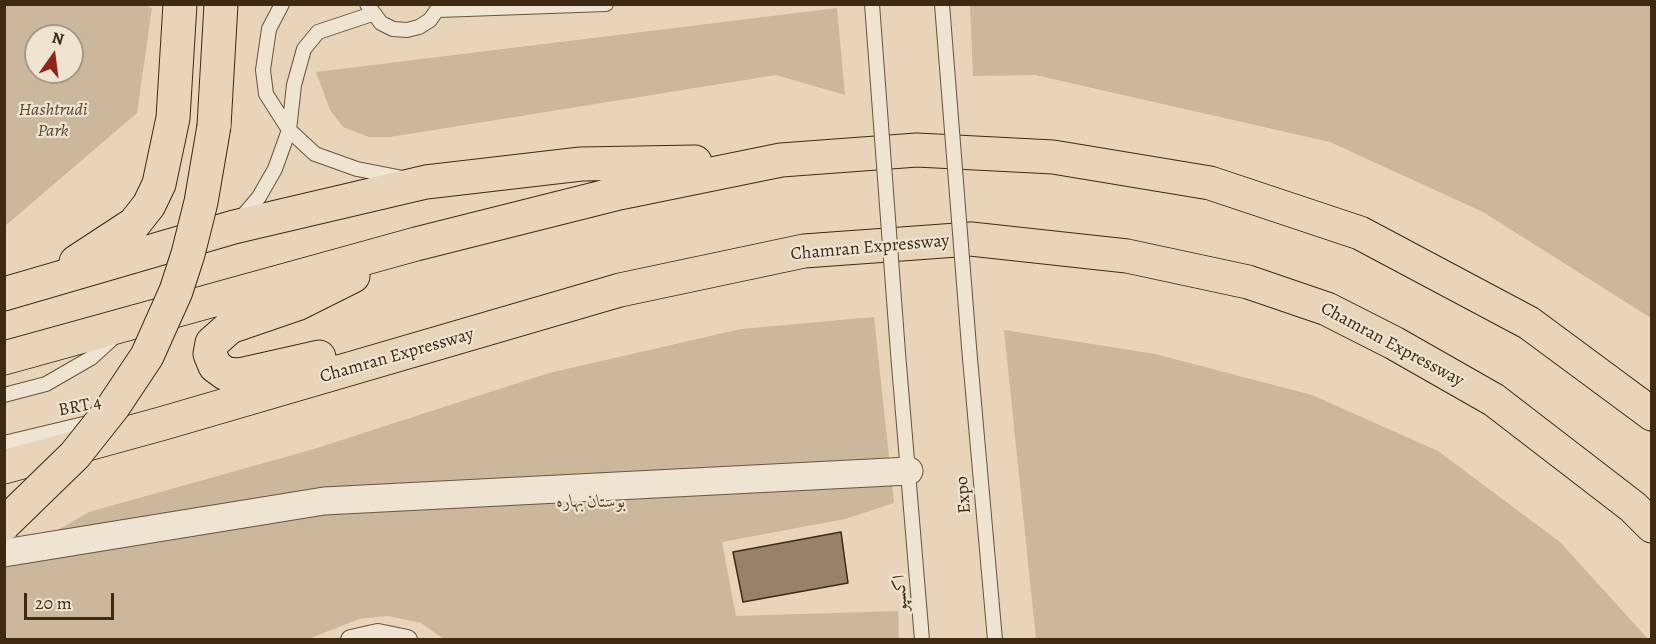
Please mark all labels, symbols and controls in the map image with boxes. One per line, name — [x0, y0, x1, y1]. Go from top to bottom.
north arrow — [24, 24, 84, 84]
text: N — [50, 26, 66, 51]
park label: Hashtrudi Park — [18, 100, 88, 142]
street label: Chamran Expressway — [790, 230, 950, 266]
street label: Chamran Expressway — [1317, 298, 1467, 392]
street label: Chamran Expressway — [318, 324, 476, 388]
street label: BRT 4 — [57, 392, 103, 422]
street label: Expo — [952, 475, 976, 515]
park label: بوستان بهاره — [556, 492, 626, 514]
street label: اکسپو — [889, 574, 913, 612]
scale bar — [27, 581, 117, 619]
text: 20 m — [35, 591, 72, 615]

